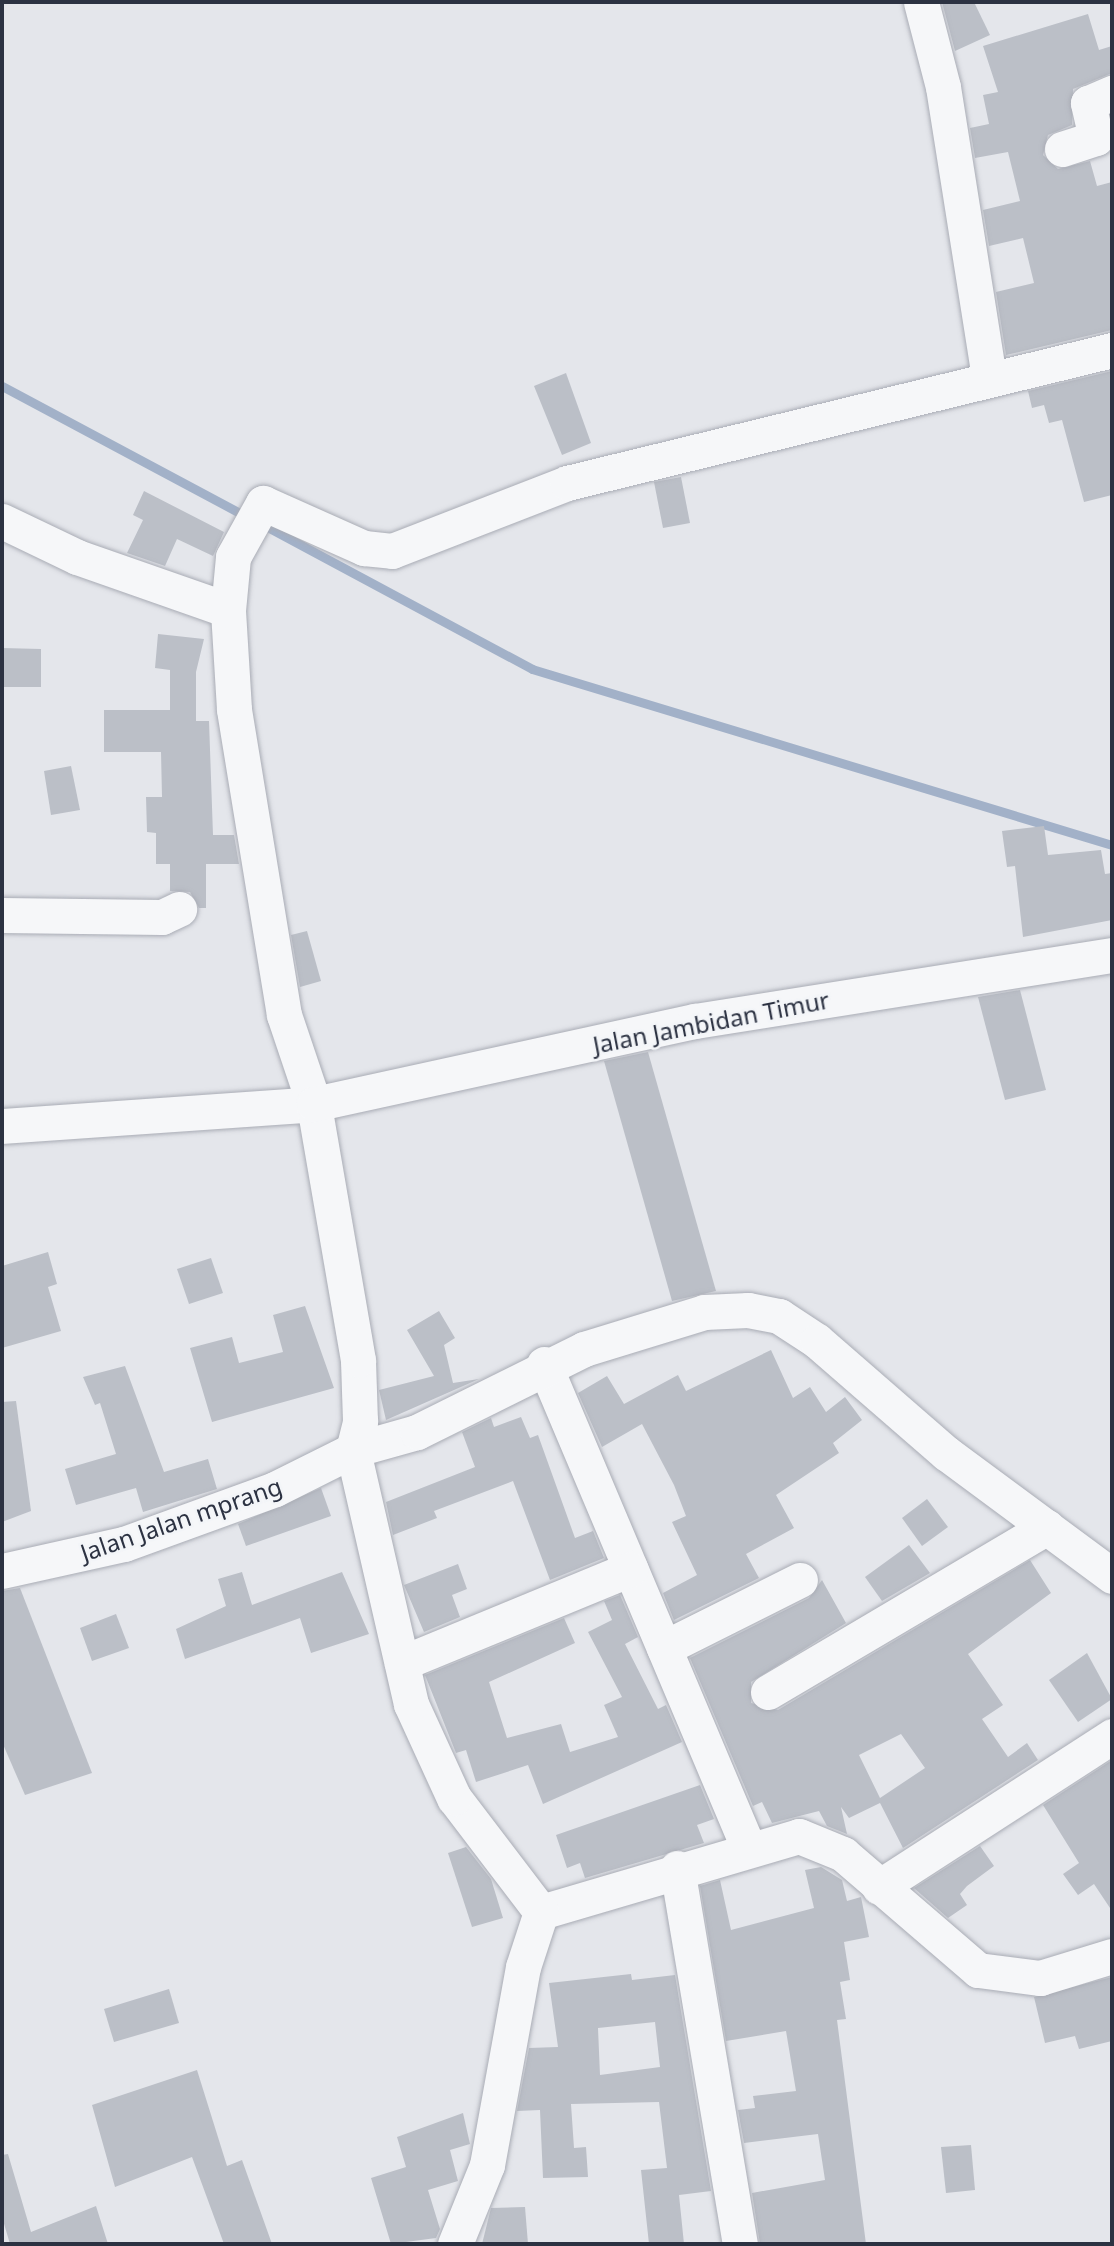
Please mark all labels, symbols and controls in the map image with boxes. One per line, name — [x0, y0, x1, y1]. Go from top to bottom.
street label: Jalan Jambidan Timur — [590, 985, 832, 1059]
street label: Jalan Jalan mprang — [76, 1471, 286, 1567]

